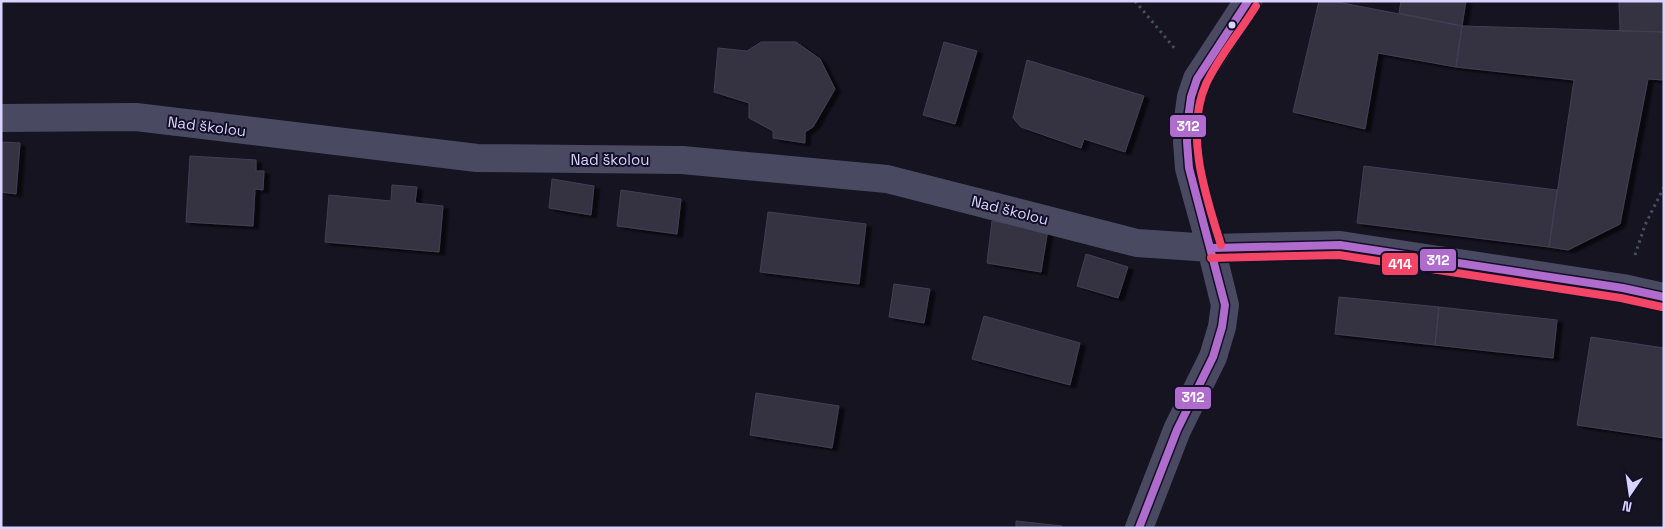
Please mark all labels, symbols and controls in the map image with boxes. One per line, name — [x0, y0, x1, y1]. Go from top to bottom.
unlabelled marker — [1227, 20, 1237, 30]
street label: Nad školou — [167, 112, 247, 140]
line badge: 312 — [1169, 114, 1207, 138]
text: 312 — [1177, 117, 1199, 135]
street label: Nad školou — [571, 150, 649, 169]
street label: Nad školou — [969, 191, 1051, 229]
line badge: 312 — [1419, 248, 1457, 272]
text: 312 — [1427, 251, 1449, 269]
line badge: 414 — [1381, 252, 1419, 276]
text: 414 — [1388, 255, 1412, 273]
line badge: 312 — [1174, 386, 1212, 410]
text: 312 — [1182, 388, 1204, 406]
north arrow — [1605, 469, 1655, 519]
text: N — [1620, 497, 1634, 516]

